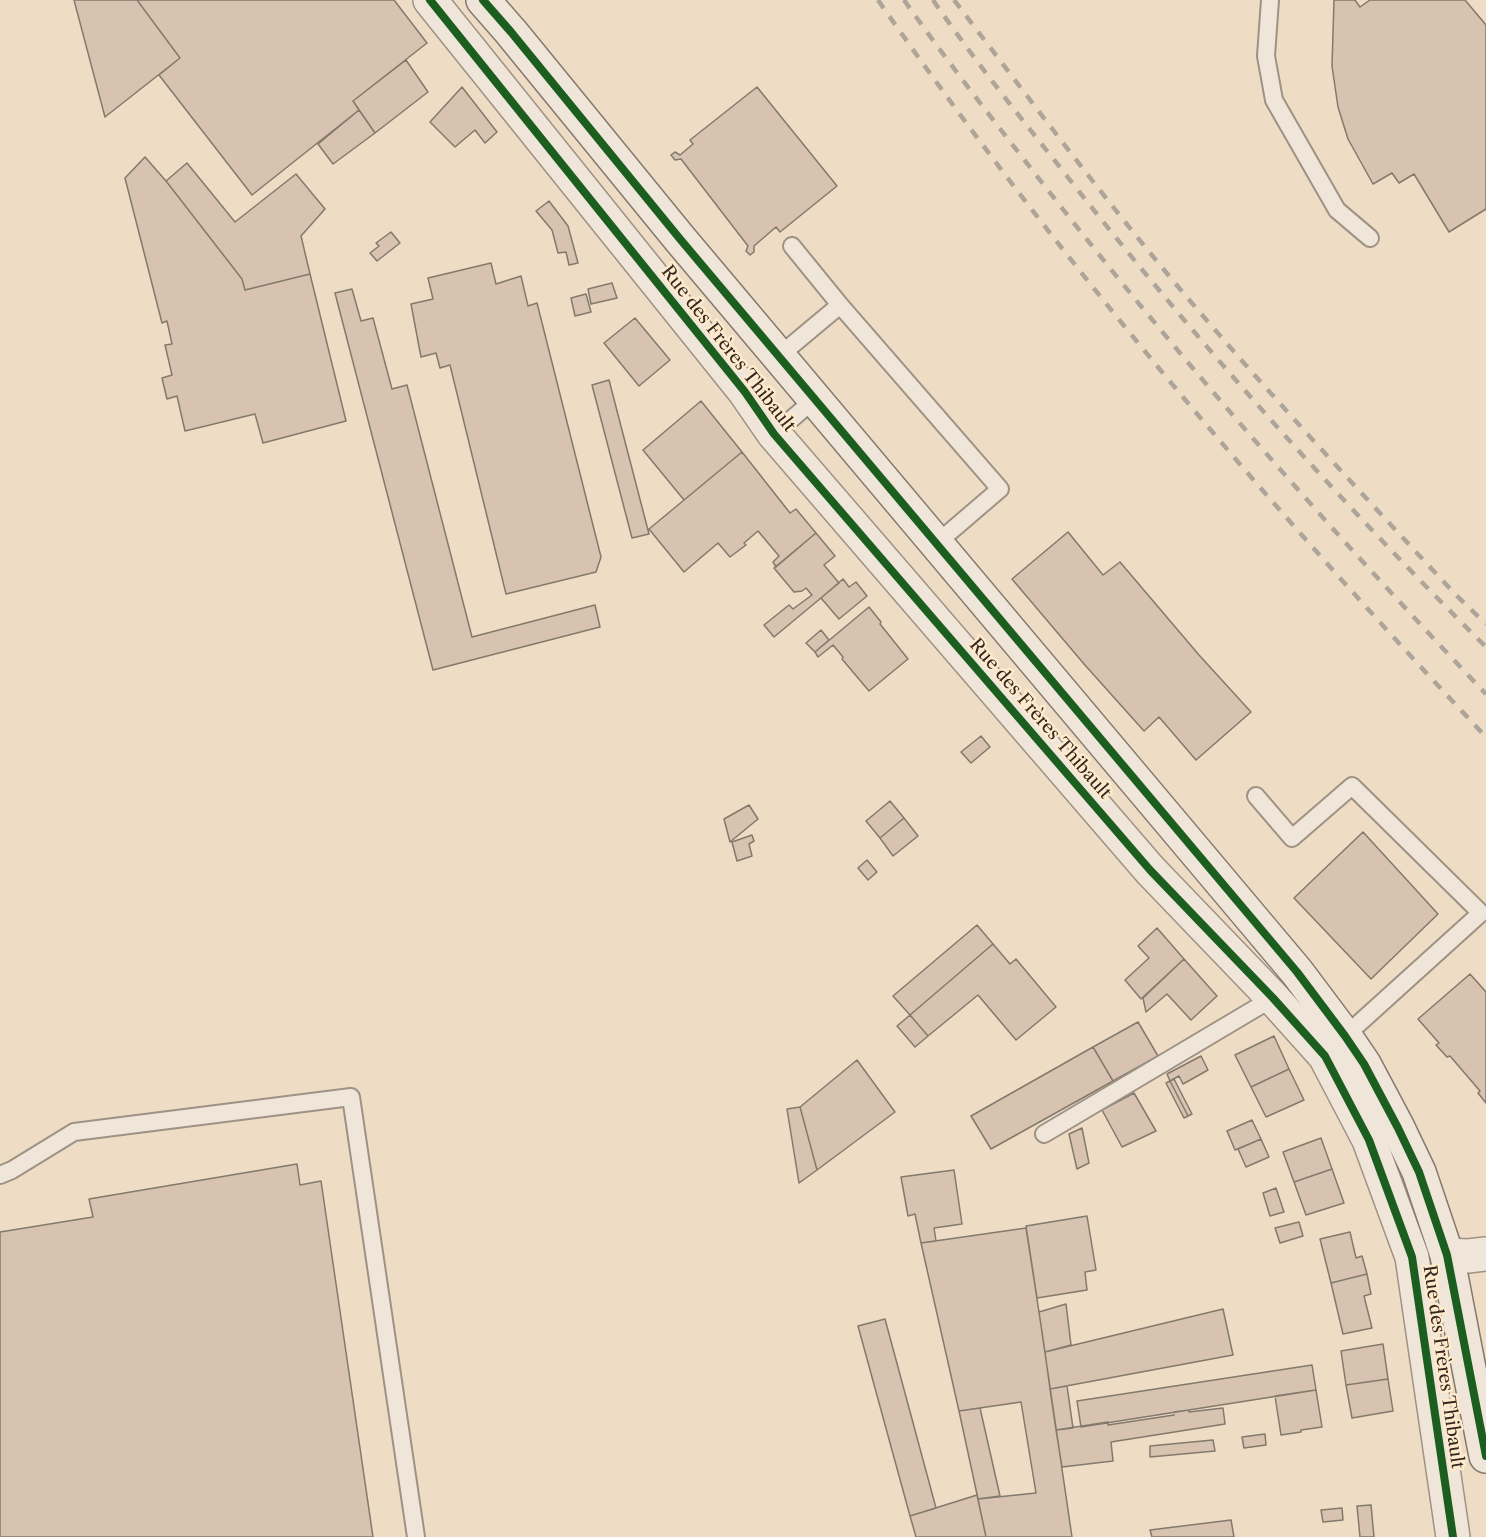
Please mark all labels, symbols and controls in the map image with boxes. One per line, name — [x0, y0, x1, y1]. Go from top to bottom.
street label: Rue des Frères Thibault — [656, 261, 800, 437]
street label: Rue des Frères Thibault — [964, 634, 1116, 804]
street label: Rue des Frères Thibault — [1418, 1264, 1468, 1470]

